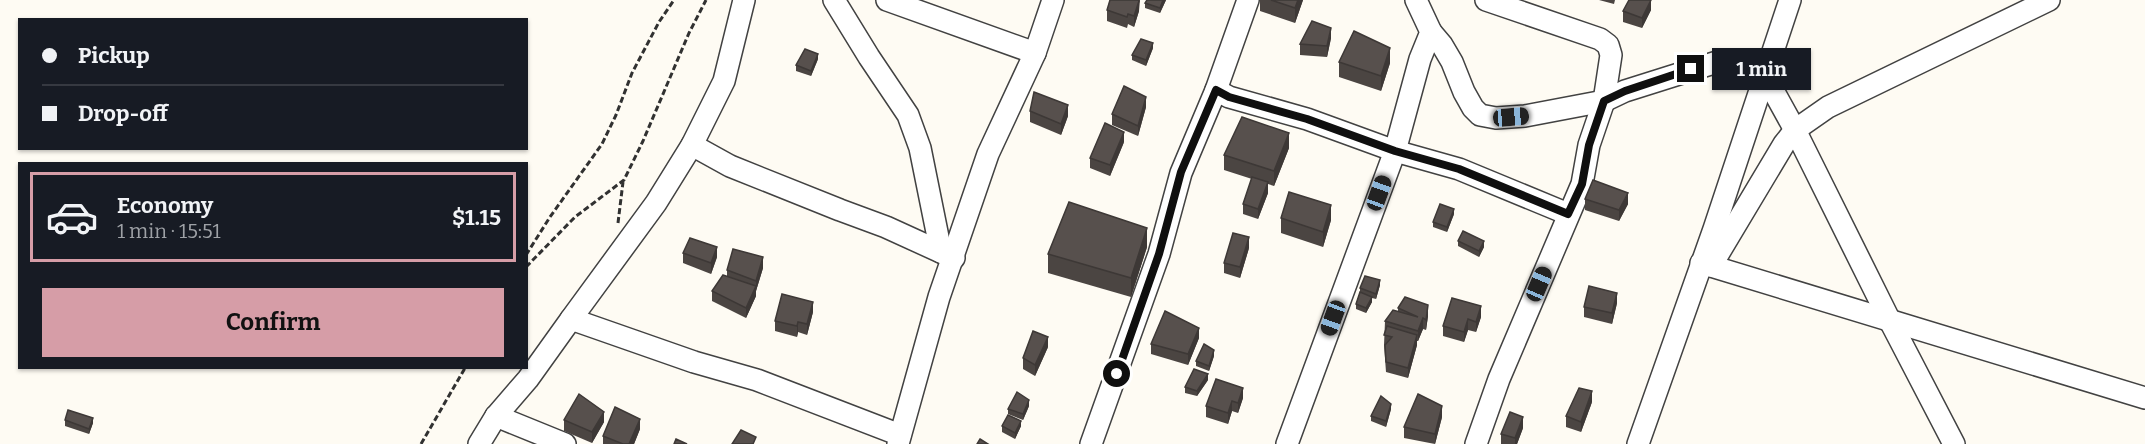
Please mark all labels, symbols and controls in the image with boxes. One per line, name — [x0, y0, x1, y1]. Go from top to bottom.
text: Pickup — [78, 42, 150, 69]
callout: 1 min — [1712, 48, 1811, 90]
route end — [1677, 55, 1704, 82]
text: 1 min — [1736, 57, 1787, 81]
text: Drop-off — [78, 100, 168, 127]
car — [1492, 106, 1530, 128]
car — [1364, 173, 1394, 213]
icon: car — [45, 190, 99, 244]
text: Economy — [117, 192, 213, 219]
text: $1.15 — [452, 204, 501, 231]
text: 1 min · 15:51 — [117, 219, 221, 243]
car — [1524, 264, 1554, 304]
button: Confirm — [42, 288, 504, 357]
car — [1318, 298, 1348, 338]
route start — [1103, 360, 1130, 387]

